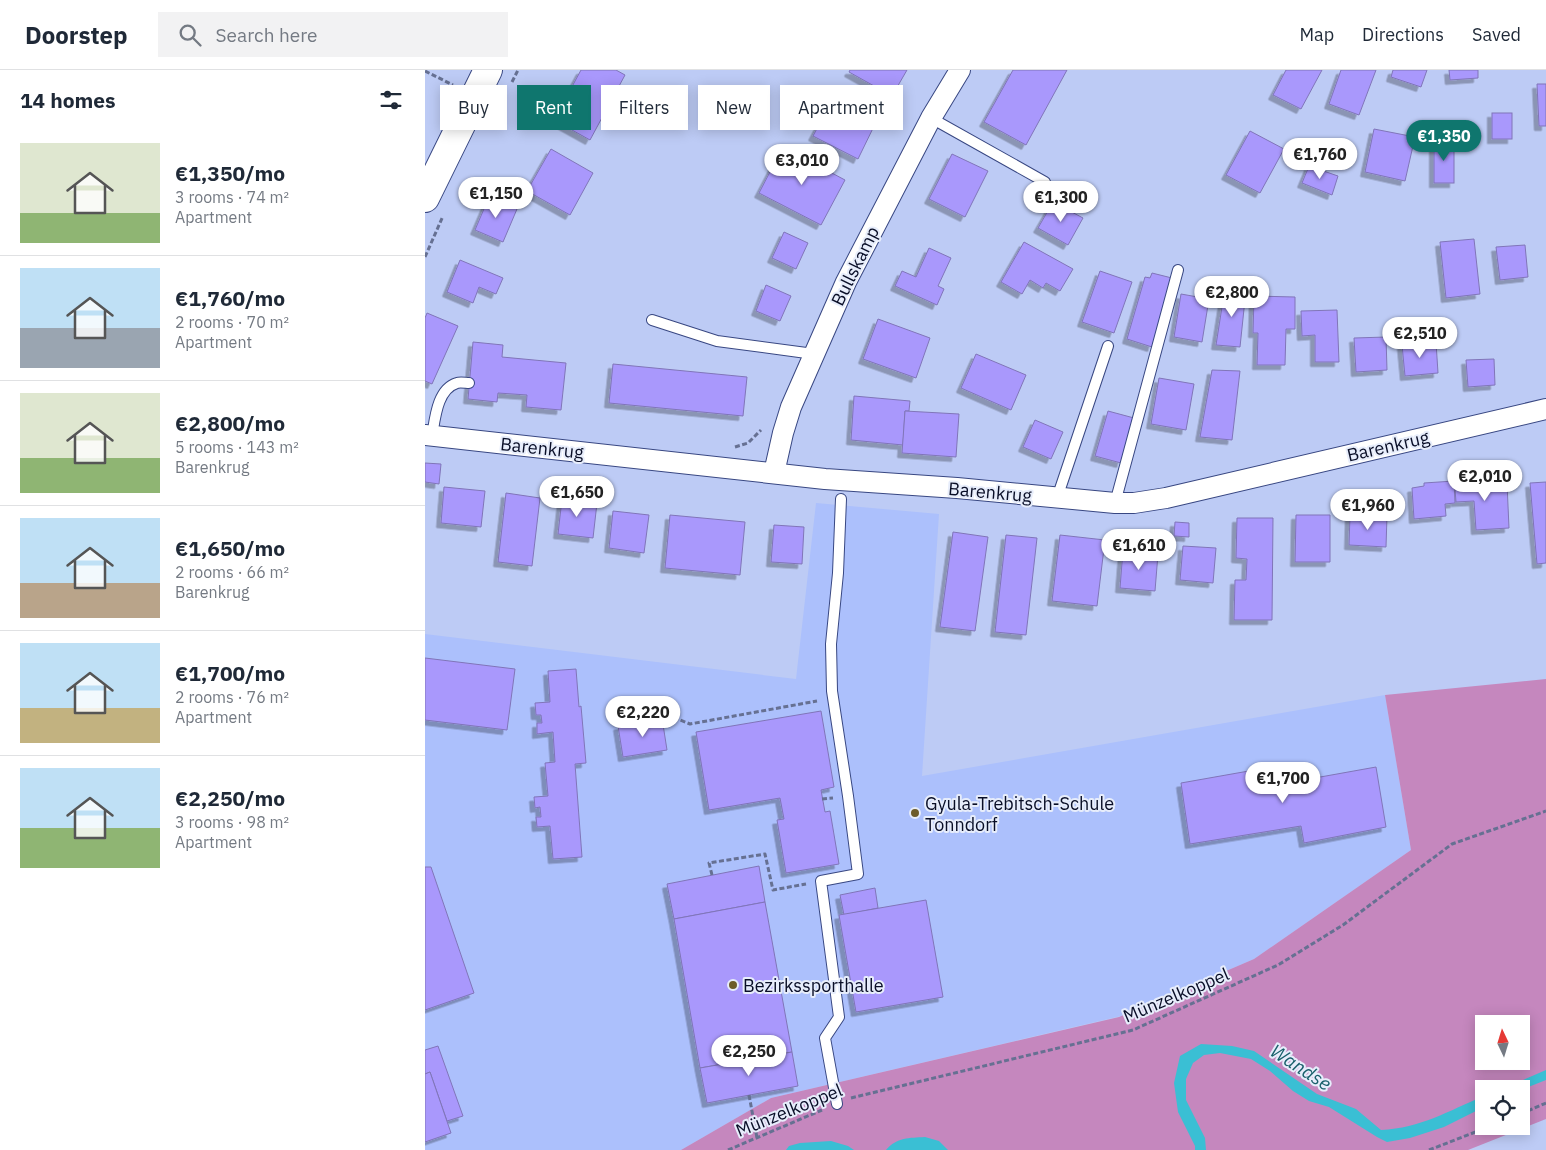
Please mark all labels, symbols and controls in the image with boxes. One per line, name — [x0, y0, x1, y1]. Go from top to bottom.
search box — [158, 12, 508, 57]
text: Doorstep — [25, 19, 128, 51]
icon: search — [176, 21, 204, 49]
text: Search here — [216, 23, 317, 47]
text: Map — [1299, 23, 1334, 46]
text: Directions — [1362, 23, 1444, 46]
text: Saved — [1472, 23, 1521, 46]
chip: Buy — [440, 85, 507, 130]
chip: Rent — [517, 85, 591, 130]
chip: Filters — [601, 85, 688, 130]
chip: New — [698, 85, 770, 130]
chip: Apartment — [780, 85, 903, 130]
text: 14 homes — [20, 86, 116, 114]
icon: filters — [377, 86, 405, 114]
pin: €1,350 — [1403, 119, 1485, 162]
text: €1,350 — [1417, 126, 1471, 146]
pin: €1,760 — [1279, 138, 1361, 180]
pin: €3,010 — [761, 144, 843, 186]
text: €1,760 — [1293, 144, 1347, 164]
text: €3,010 — [775, 150, 829, 170]
text: €1,350/mo — [175, 159, 285, 187]
icon: home — [60, 163, 120, 223]
pin: €1,150 — [455, 176, 537, 219]
pin: €1,300 — [1020, 180, 1102, 223]
text: €1,150 — [469, 183, 523, 203]
text: 3 rooms · 74 m² — [175, 187, 289, 207]
text: €1,300 — [1034, 187, 1088, 207]
text: Apartment — [175, 207, 252, 227]
street label: Bullskamp — [826, 222, 884, 310]
pin: €2,800 — [1191, 276, 1273, 318]
text: €2,800 — [1205, 282, 1259, 302]
text: €1,760/mo — [175, 284, 285, 312]
icon: home — [60, 288, 120, 348]
text: 2 rooms · 70 m² — [175, 312, 289, 332]
pin: €2,510 — [1379, 316, 1461, 359]
text: €2,510 — [1393, 323, 1447, 343]
text: Apartment — [175, 332, 252, 352]
text: €2,800/mo — [175, 409, 285, 437]
icon: home — [60, 413, 120, 473]
street label: Barenkrug — [1345, 425, 1432, 467]
street label: Barenkrug — [499, 432, 585, 464]
text: 5 rooms · 143 m² — [175, 437, 299, 457]
text: Barenkrug — [175, 457, 250, 477]
pin: €2,010 — [1444, 460, 1526, 502]
text: €2,010 — [1458, 466, 1512, 486]
pin: €1,650 — [536, 476, 618, 518]
street label: Barenkrug — [947, 477, 1033, 507]
text: €1,650 — [550, 482, 604, 502]
pin: €1,960 — [1327, 488, 1409, 531]
text: €1,960 — [1341, 495, 1395, 515]
pin: €1,610 — [1098, 528, 1180, 571]
text: €1,650/mo — [175, 534, 285, 562]
text: €1,610 — [1112, 535, 1166, 555]
icon: home — [60, 538, 120, 598]
text: 2 rooms · 66 m² — [175, 562, 289, 582]
text: Barenkrug — [175, 582, 250, 602]
text: €1,700/mo — [175, 659, 285, 687]
icon: home — [60, 663, 120, 723]
text: 2 rooms · 76 m² — [175, 687, 289, 707]
pin: €2,220 — [602, 696, 684, 738]
text: €2,220 — [616, 702, 670, 722]
text: Apartment — [175, 707, 252, 727]
pin: €1,700 — [1242, 762, 1324, 804]
text: €1,700 — [1256, 768, 1310, 788]
text: €2,250/mo — [175, 784, 285, 812]
icon: home — [60, 788, 120, 848]
place label: Gyula-Trebitsch-Schule Tonndorf — [925, 792, 1114, 836]
marker: Gyula-Trebitsch-Schule Tonndorf — [909, 807, 921, 819]
text: 3 rooms · 98 m² — [175, 812, 289, 832]
text: Apartment — [175, 832, 252, 852]
street label: Münzelkoppel — [1120, 962, 1233, 1028]
place label: Bezirkssporthalle — [743, 974, 884, 997]
marker: Bezirkssporthalle — [727, 979, 739, 991]
north arrow — [1475, 1015, 1530, 1070]
map controls — [1475, 1015, 1530, 1135]
pin: €2,250 — [708, 1034, 790, 1077]
water label: Wandse — [1266, 1039, 1336, 1096]
text: €2,250 — [722, 1041, 776, 1061]
street label: Münzelkoppel — [732, 1078, 846, 1142]
button: locate — [1475, 1080, 1530, 1135]

